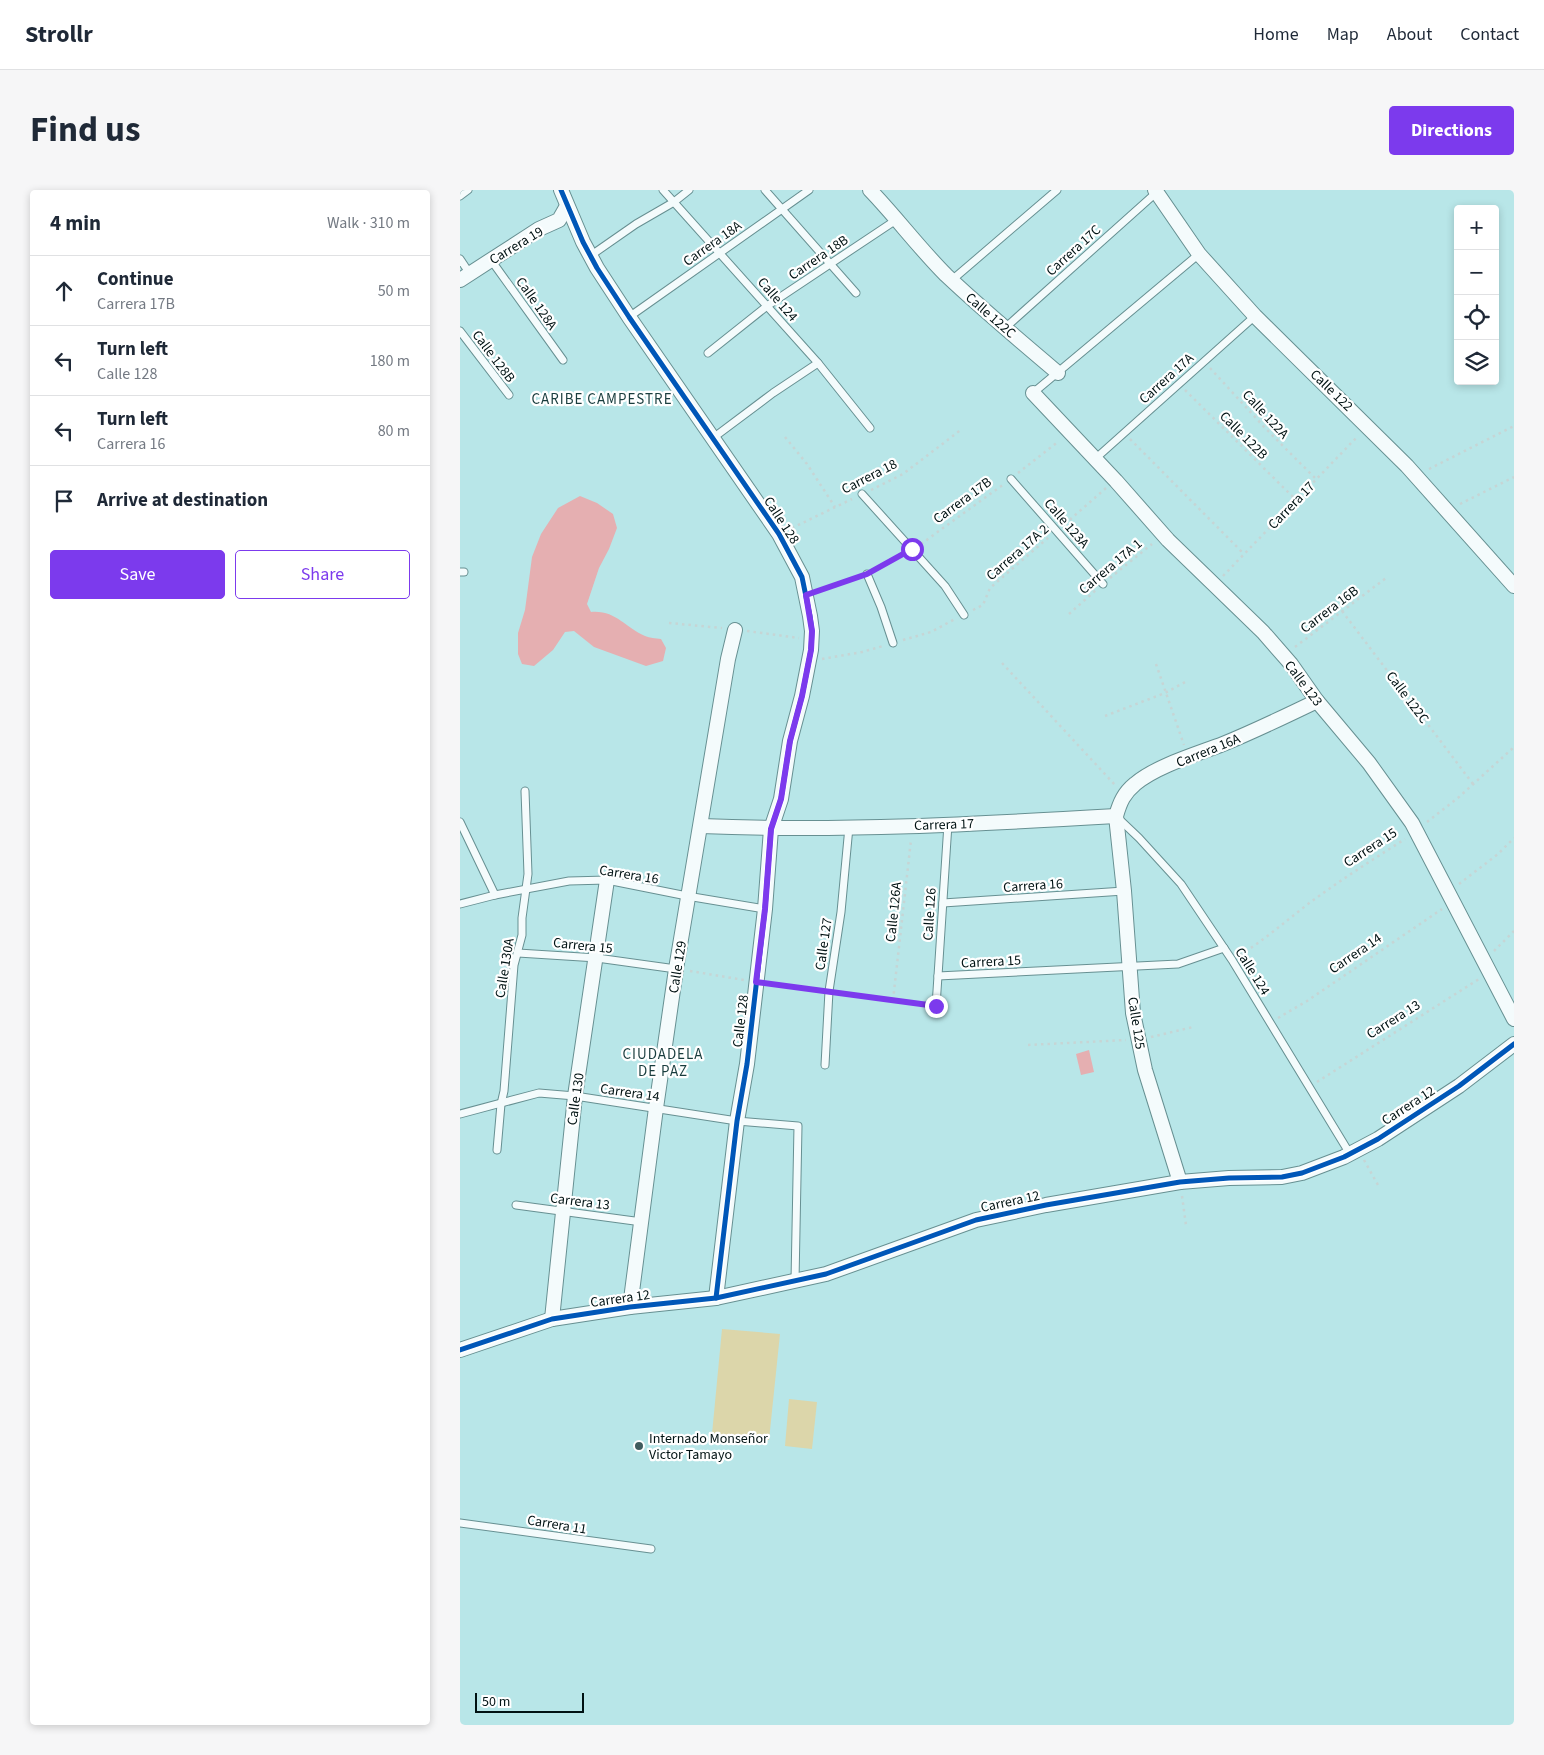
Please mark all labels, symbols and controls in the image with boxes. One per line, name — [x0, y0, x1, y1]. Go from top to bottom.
text: Strollr — [25, 17, 93, 52]
text: Home — [1253, 22, 1299, 47]
text: Map — [1327, 22, 1359, 47]
text: About — [1387, 22, 1432, 47]
text: Contact — [1460, 22, 1519, 47]
text: Find us — [30, 105, 140, 155]
button: Directions — [1389, 106, 1514, 155]
map controls — [1454, 205, 1499, 385]
button: + — [1454, 205, 1499, 250]
text: 4 min — [50, 208, 101, 238]
text: Walk · 310 m — [327, 212, 410, 234]
street label: Carrera 18A — [679, 216, 746, 271]
street label: Carrera 17C — [1042, 221, 1106, 281]
street label: Carrera 19 — [486, 222, 547, 270]
street label: Carrera 18B — [785, 230, 852, 285]
button: − — [1454, 250, 1499, 295]
text: Continue — [97, 266, 174, 293]
street label: Calle 128A — [511, 273, 562, 334]
street label: Calle 124 — [752, 273, 802, 326]
icon: ahead — [50, 277, 78, 305]
text: 50 m — [378, 280, 410, 302]
street label: Calle 122C — [961, 288, 1020, 343]
text: Carrera 17B — [97, 293, 175, 315]
button: locate — [1454, 295, 1499, 340]
street label: Calle 128B — [467, 326, 520, 387]
text: Turn left — [97, 336, 168, 363]
button: layers — [1454, 340, 1499, 385]
icon: left — [50, 347, 78, 375]
street label: Carrera 17A — [1135, 348, 1199, 409]
text: 180 m — [370, 350, 410, 372]
text: Calle 128 — [97, 363, 157, 385]
street label: Calle 122 — [1305, 365, 1357, 416]
street label: Calle 122A — [1237, 386, 1293, 444]
district label: CARIBE CAMPESTRE — [531, 389, 673, 410]
text: Turn left — [97, 406, 168, 433]
street label: Calle 122B — [1215, 407, 1272, 464]
icon: left — [50, 417, 78, 445]
text: 80 m — [378, 420, 410, 442]
text: Carrera 16 — [97, 433, 165, 455]
street label: Carrera 18 — [838, 454, 901, 499]
street label: Carrera 17B — [929, 473, 996, 529]
street label: Carrera 17 — [1264, 477, 1320, 534]
icon: arrive — [50, 487, 78, 515]
text: Arrive at destination — [97, 487, 268, 514]
street label: Calle 128 — [758, 493, 804, 548]
street label: Calle 123A — [1039, 494, 1094, 553]
street label: Carrera 17A 2 — [982, 520, 1053, 586]
street label: Carrera 17A 1 — [1075, 534, 1147, 599]
route start — [901, 538, 924, 561]
button: Save — [50, 550, 225, 599]
button: Share — [235, 550, 410, 599]
street label: Carrera 16B — [1296, 581, 1363, 638]
street label: Calle 123 — [1279, 656, 1327, 711]
street label: Calle 122C — [1381, 667, 1433, 728]
street label: Carrera 16A — [1173, 729, 1244, 773]
street label: Carrera 17 — [914, 814, 974, 836]
street label: Carrera 15 — [1340, 823, 1401, 873]
street label: Carrera 16 — [598, 860, 660, 890]
street label: Carrera 16 — [1003, 874, 1064, 898]
street label: Calle 126A — [881, 881, 907, 943]
street label: Calle 126 — [918, 887, 942, 941]
street label: Calle 127 — [810, 917, 838, 972]
street label: Carrera 14 — [1325, 929, 1386, 979]
street label: Carrera 15 — [552, 933, 614, 959]
street label: Calle 130A — [490, 936, 520, 1000]
street label: Calle 129 — [664, 939, 692, 995]
street label: Calle 124 — [1230, 944, 1275, 999]
street label: Carrera 15 — [961, 950, 1022, 974]
street label: Calle 128 — [728, 994, 754, 1049]
route end — [925, 995, 948, 1018]
street label: Carrera 13 — [1363, 995, 1424, 1044]
street label: Calle 125 — [1122, 996, 1150, 1051]
district label: CIUDADELA DE PAZ — [622, 1044, 704, 1082]
street label: Calle 130 — [562, 1072, 590, 1127]
street label: Carrera 14 — [599, 1079, 661, 1107]
street label: Carrera 12 — [1378, 1081, 1439, 1131]
street label: Carrera 12 — [979, 1186, 1042, 1218]
street label: Carrera 13 — [549, 1188, 611, 1216]
street label: Carrera 12 — [589, 1285, 651, 1313]
place label: Internado Monseñor Victor Tamayo — [649, 1429, 768, 1465]
marker: Internado Monseñor Victor Tamayo — [633, 1440, 645, 1452]
street label: Carrera 11 — [526, 1510, 588, 1540]
scale bar — [475, 1690, 584, 1713]
text: 50 m — [482, 1692, 510, 1712]

